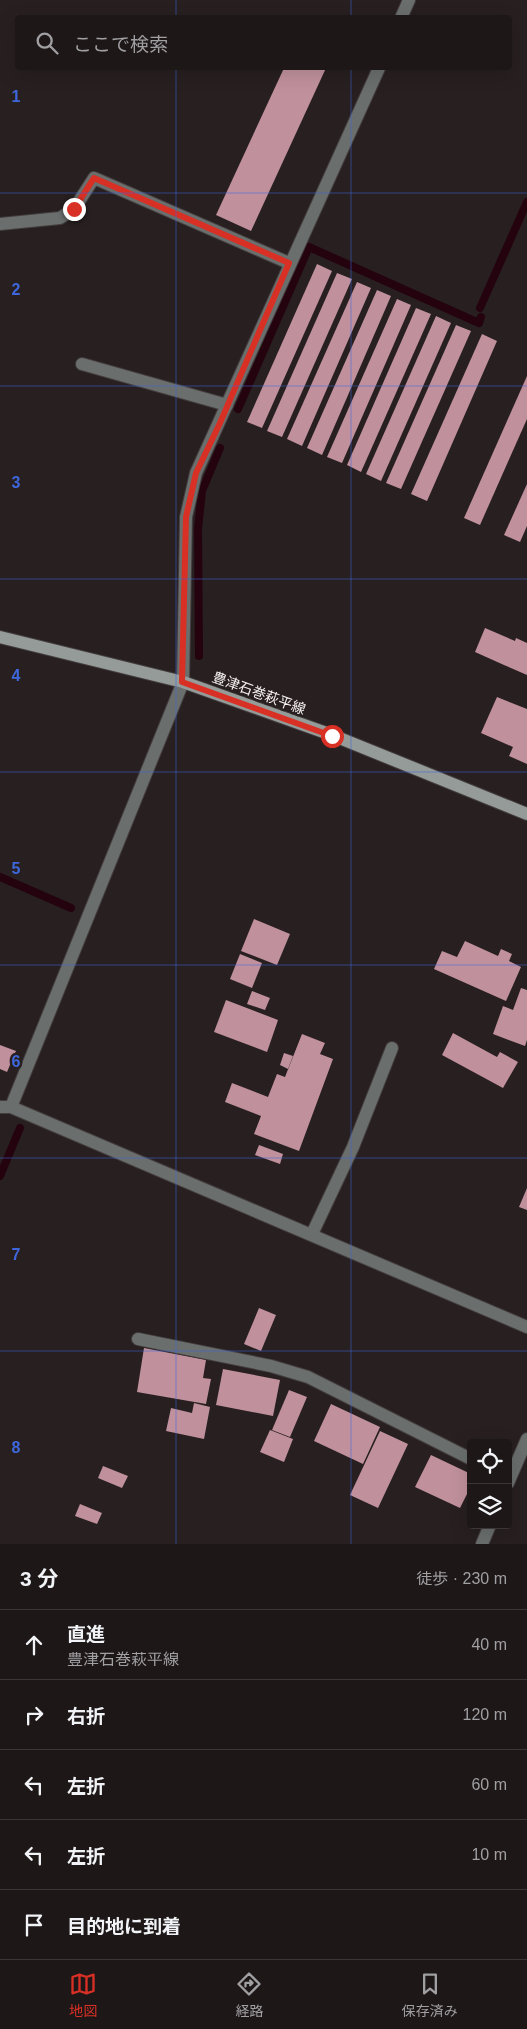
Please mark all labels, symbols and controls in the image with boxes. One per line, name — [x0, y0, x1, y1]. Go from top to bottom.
search box — [15, 15, 512, 70]
icon: search — [33, 29, 61, 57]
text: ここで検索 — [73, 34, 168, 55]
text: 1 — [12, 88, 21, 105]
route end — [63, 198, 86, 221]
text: 2 — [12, 281, 21, 298]
text: 3 — [12, 474, 21, 491]
text: 4 — [12, 667, 21, 684]
street label: 豊津石巻萩平線 — [210, 669, 308, 717]
route start — [321, 725, 344, 748]
text: 5 — [12, 860, 21, 877]
text: 6 — [12, 1053, 21, 1070]
text: 7 — [12, 1246, 21, 1263]
text: 8 — [12, 1439, 21, 1456]
map controls — [467, 1439, 512, 1529]
button: locate — [467, 1439, 512, 1484]
button: layers — [467, 1484, 512, 1529]
text: 3 分 — [20, 1567, 59, 1590]
text: 徒歩 · 230 m — [416, 1570, 507, 1587]
text: 直進 — [67, 1624, 105, 1645]
icon: ahead — [20, 1631, 48, 1659]
text: 40 m — [471, 1636, 507, 1653]
text: 豊津石巻萩平線 — [67, 1651, 179, 1668]
icon: right — [20, 1701, 48, 1729]
text: 右折 — [67, 1706, 105, 1727]
text: 120 m — [463, 1706, 507, 1723]
icon: left — [20, 1771, 48, 1799]
text: 左折 — [67, 1776, 105, 1797]
text: 60 m — [471, 1776, 507, 1793]
icon: left — [20, 1841, 48, 1869]
text: 左折 — [67, 1846, 105, 1867]
text: 10 m — [471, 1846, 507, 1863]
icon: arrive — [20, 1911, 48, 1939]
text: 目的地に到着 — [67, 1916, 181, 1937]
tab: 地図 — [69, 1970, 97, 2020]
tab: 経路 — [235, 1970, 263, 2020]
tab: 保存済み — [402, 1970, 458, 2020]

